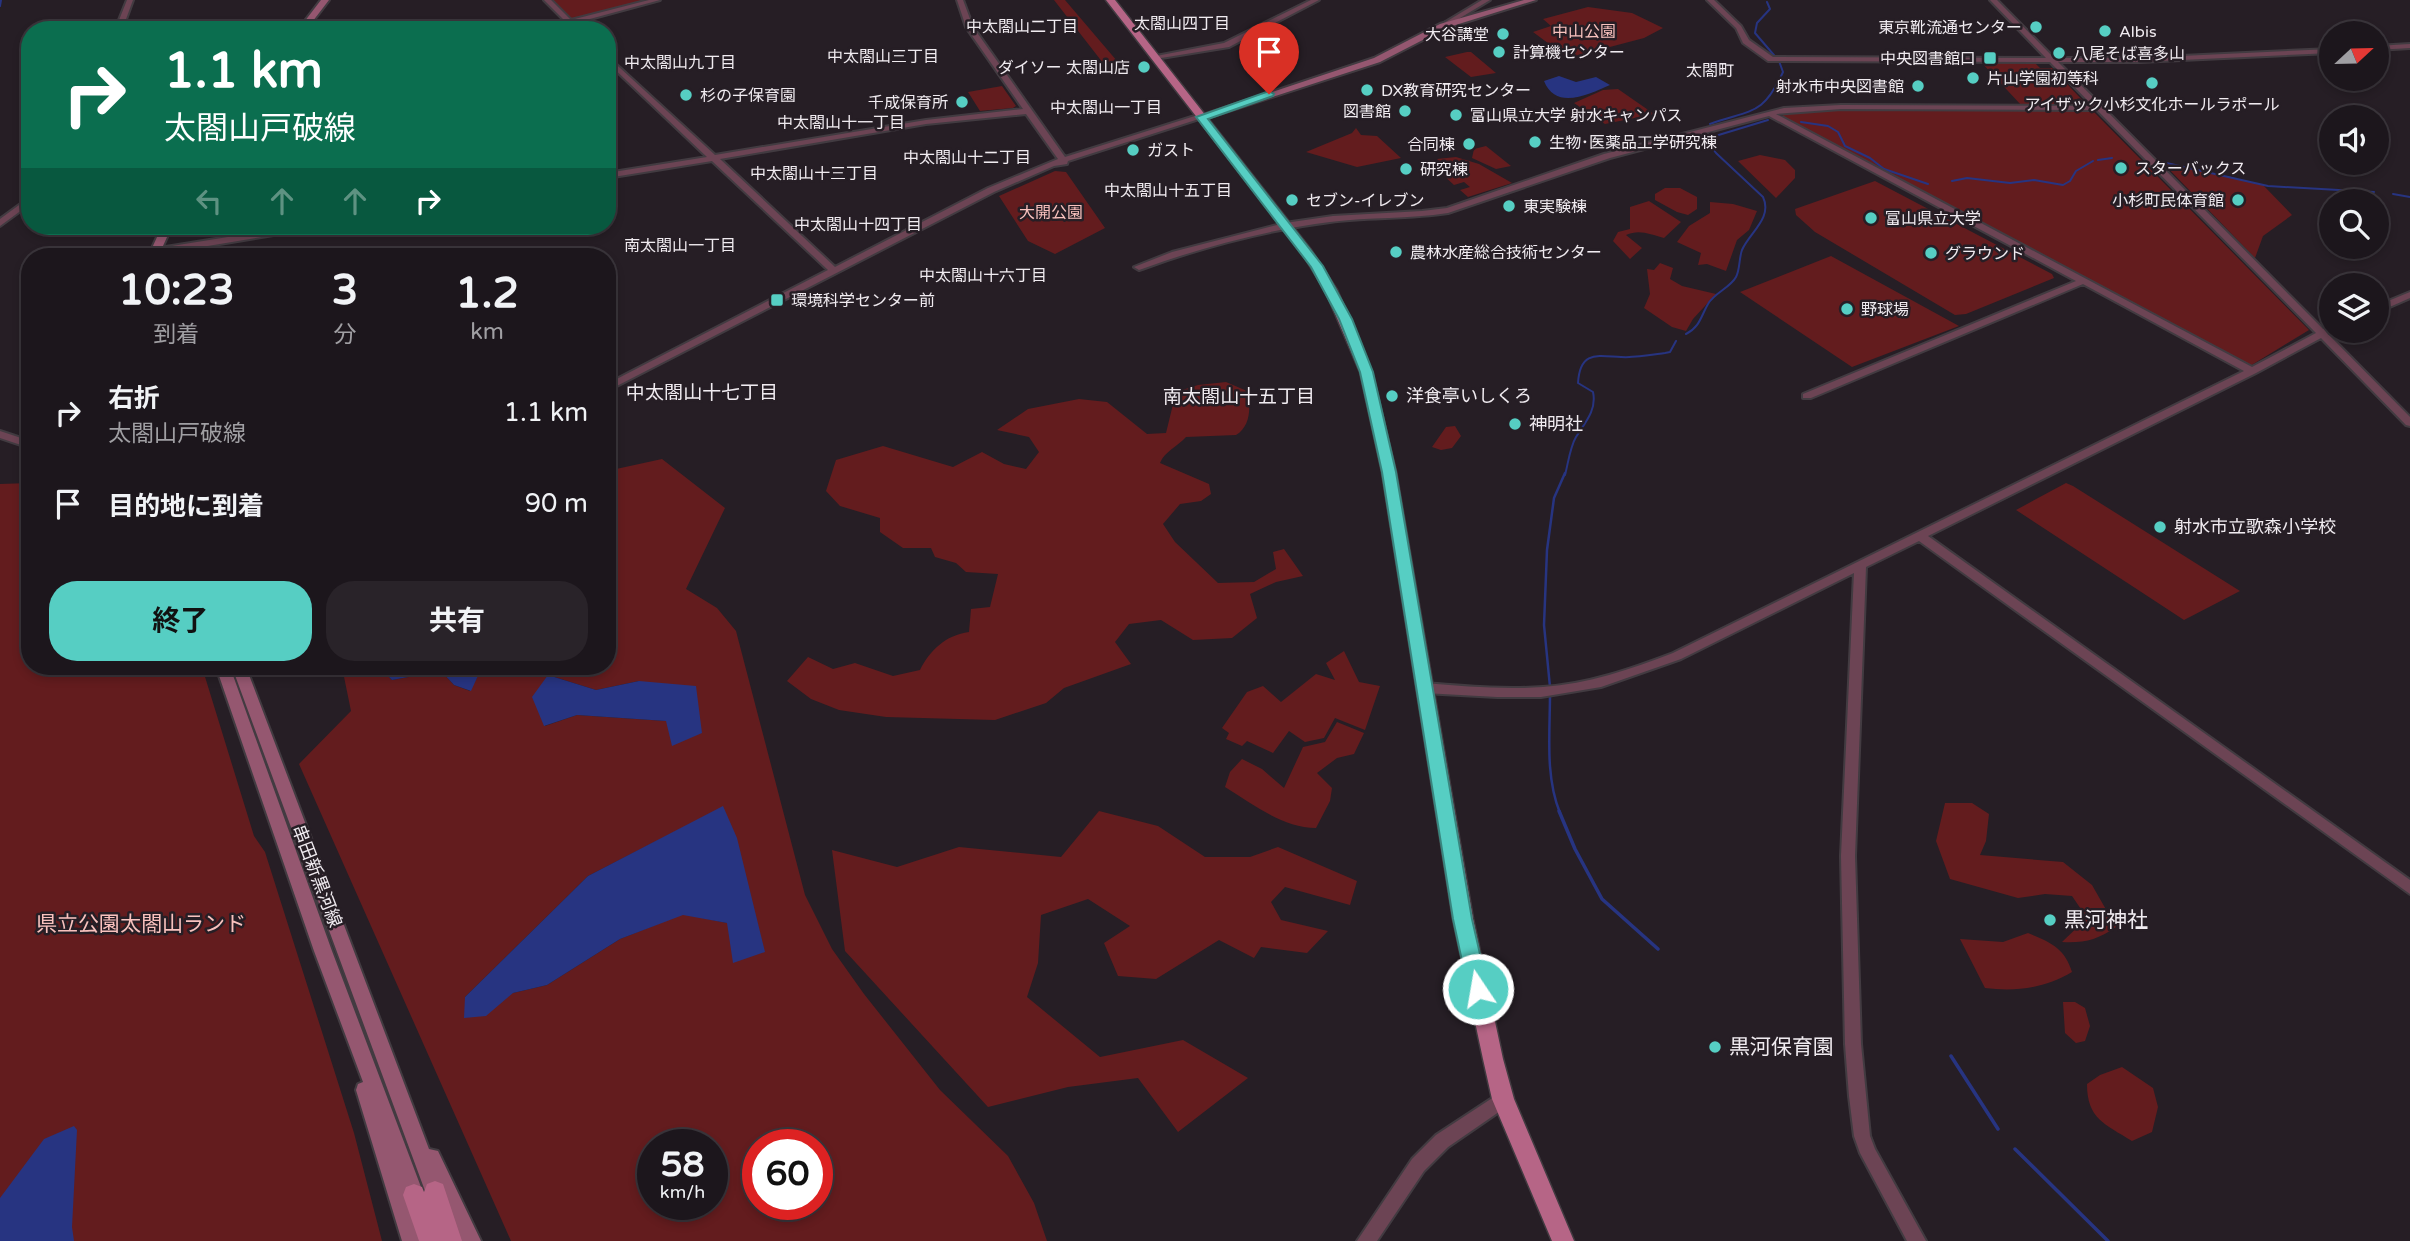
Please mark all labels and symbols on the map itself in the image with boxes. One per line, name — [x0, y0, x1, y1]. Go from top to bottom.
district label: 太閤山四丁目 — [1134, 14, 1230, 34]
district label: 中太閤山二丁目 — [966, 17, 1078, 37]
place label: 東京靴流通センター — [1878, 18, 2022, 38]
marker: 東京靴流通センター — [2028, 19, 2044, 35]
north arrow — [2319, 21, 2389, 91]
pin — [1239, 22, 1299, 94]
park label: 中山公園 — [1552, 22, 1616, 42]
place label: Albis — [2119, 22, 2157, 42]
marker: Albis — [2097, 23, 2113, 39]
place label: 大谷講堂 — [1425, 25, 1489, 45]
marker: 大谷講堂 — [1495, 26, 1511, 42]
place label: 計算機センター — [1513, 43, 1625, 63]
marker: 計算機センター — [1491, 44, 1507, 60]
place label: 八尾そば喜多山 — [2073, 44, 2185, 64]
marker: 八尾そば喜多山 — [2051, 45, 2067, 61]
district label: 中太閤山三丁目 — [827, 47, 939, 67]
place label: 中央図書館口 — [1880, 49, 1976, 69]
marker: 中央図書館口 — [1982, 50, 1998, 66]
district label: 中太閤山九丁目 — [624, 53, 736, 73]
place label: ダイソー 太閤山店 — [998, 58, 1130, 78]
marker: ダイソー 太閤山店 — [1136, 59, 1152, 75]
district label: 太閤町 — [1686, 61, 1734, 81]
place label: 片山学園初等科 — [1987, 69, 2099, 89]
marker: 片山学園初等科 — [1965, 70, 1981, 86]
marker: アイザック小杉文化ホールラポール — [2144, 75, 2160, 91]
place label: 射水市中央図書館 — [1776, 77, 1904, 97]
marker: 射水市中央図書館 — [1910, 78, 1926, 94]
place label: DX教育研究センター — [1381, 81, 1531, 101]
marker: DX教育研究センター — [1359, 82, 1375, 98]
place label: 杉の子保育園 — [700, 86, 796, 106]
marker: 杉の子保育園 — [678, 87, 694, 103]
place label: 千成保育所 — [868, 93, 948, 113]
marker: 千成保育所 — [954, 94, 970, 110]
place label: アイザック小杉文化ホールラポール — [2024, 95, 2280, 115]
district label: 中太閤山一丁目 — [1050, 98, 1162, 118]
place label: 図書館 — [1343, 102, 1391, 122]
marker: 図書館 — [1397, 103, 1413, 119]
place label: 富山県立大学 射水キャンパス — [1470, 106, 1682, 126]
marker: 富山県立大学 射水キャンパス — [1448, 107, 1464, 123]
district label: 中太閤山十一丁目 — [777, 113, 905, 133]
place label: 生物･医薬品工学研究棟 — [1549, 133, 1717, 153]
marker: 生物･医薬品工学研究棟 — [1527, 134, 1543, 150]
place label: 合同棟 — [1407, 135, 1455, 155]
marker: 合同棟 — [1461, 136, 1477, 152]
place label: ガスト — [1147, 141, 1195, 161]
marker: ガスト — [1125, 142, 1141, 158]
district label: 中太閤山十二丁目 — [903, 148, 1031, 168]
place label: スターバックス — [2135, 159, 2246, 179]
place label: 研究棟 — [1420, 160, 1468, 180]
marker: スターバックス — [2113, 160, 2129, 176]
marker: 研究棟 — [1398, 161, 1414, 177]
district label: 中太閤山十三丁目 — [750, 164, 878, 184]
district label: 中太閤山十五丁目 — [1104, 181, 1232, 201]
place label: セブン-イレブン — [1306, 191, 1425, 211]
place label: 小杉町民体育館 — [2112, 191, 2224, 211]
marker: セブン-イレブン — [1284, 192, 1300, 208]
marker: 小杉町民体育館 — [2230, 192, 2246, 208]
place label: 東実験棟 — [1523, 197, 1587, 217]
marker: 東実験棟 — [1501, 198, 1517, 214]
park label: 大開公園 — [1019, 203, 1083, 223]
place label: 富山県立大学 — [1885, 209, 1981, 229]
marker: 富山県立大学 — [1863, 210, 1879, 226]
district label: 中太閤山十四丁目 — [794, 215, 922, 235]
district label: 南太閤山一丁目 — [624, 236, 736, 256]
place label: 農林水産総合技術センター — [1410, 243, 1602, 263]
marker: 農林水産総合技術センター — [1388, 244, 1404, 260]
place label: グラウンド — [1945, 244, 2025, 264]
marker: グラウンド — [1923, 245, 1939, 261]
district label: 中太閤山十六丁目 — [919, 266, 1047, 286]
place label: 環境科学センター前 — [791, 291, 935, 311]
marker: 環境科学センター前 — [769, 292, 785, 308]
place label: 野球場 — [1861, 300, 1909, 320]
marker: 野球場 — [1839, 301, 1855, 317]
district label: 中太閤山十七丁目 — [626, 382, 778, 404]
place label: 洋食亭いしくろ — [1406, 385, 1532, 407]
district label: 南太閤山十五丁目 — [1163, 386, 1315, 408]
marker: 洋食亭いしくろ — [1384, 388, 1400, 404]
place label: 神明社 — [1529, 413, 1583, 435]
marker: 神明社 — [1507, 416, 1523, 432]
place label: 射水市立歌森小学校 — [2174, 516, 2336, 538]
marker: 射水市立歌森小学校 — [2152, 519, 2168, 535]
street label: 串田新黒河線 — [287, 822, 347, 930]
place label: 黒河神社 — [2064, 908, 2148, 933]
park label: 県立公園太閤山ランド — [36, 912, 246, 937]
marker: 黒河神社 — [2042, 912, 2058, 928]
position arrow — [1441, 952, 1515, 1026]
place label: 黒河保育園 — [1729, 1035, 1834, 1060]
marker: 黒河保育園 — [1707, 1039, 1723, 1055]
speed limit sign: 60 — [742, 1129, 833, 1220]

